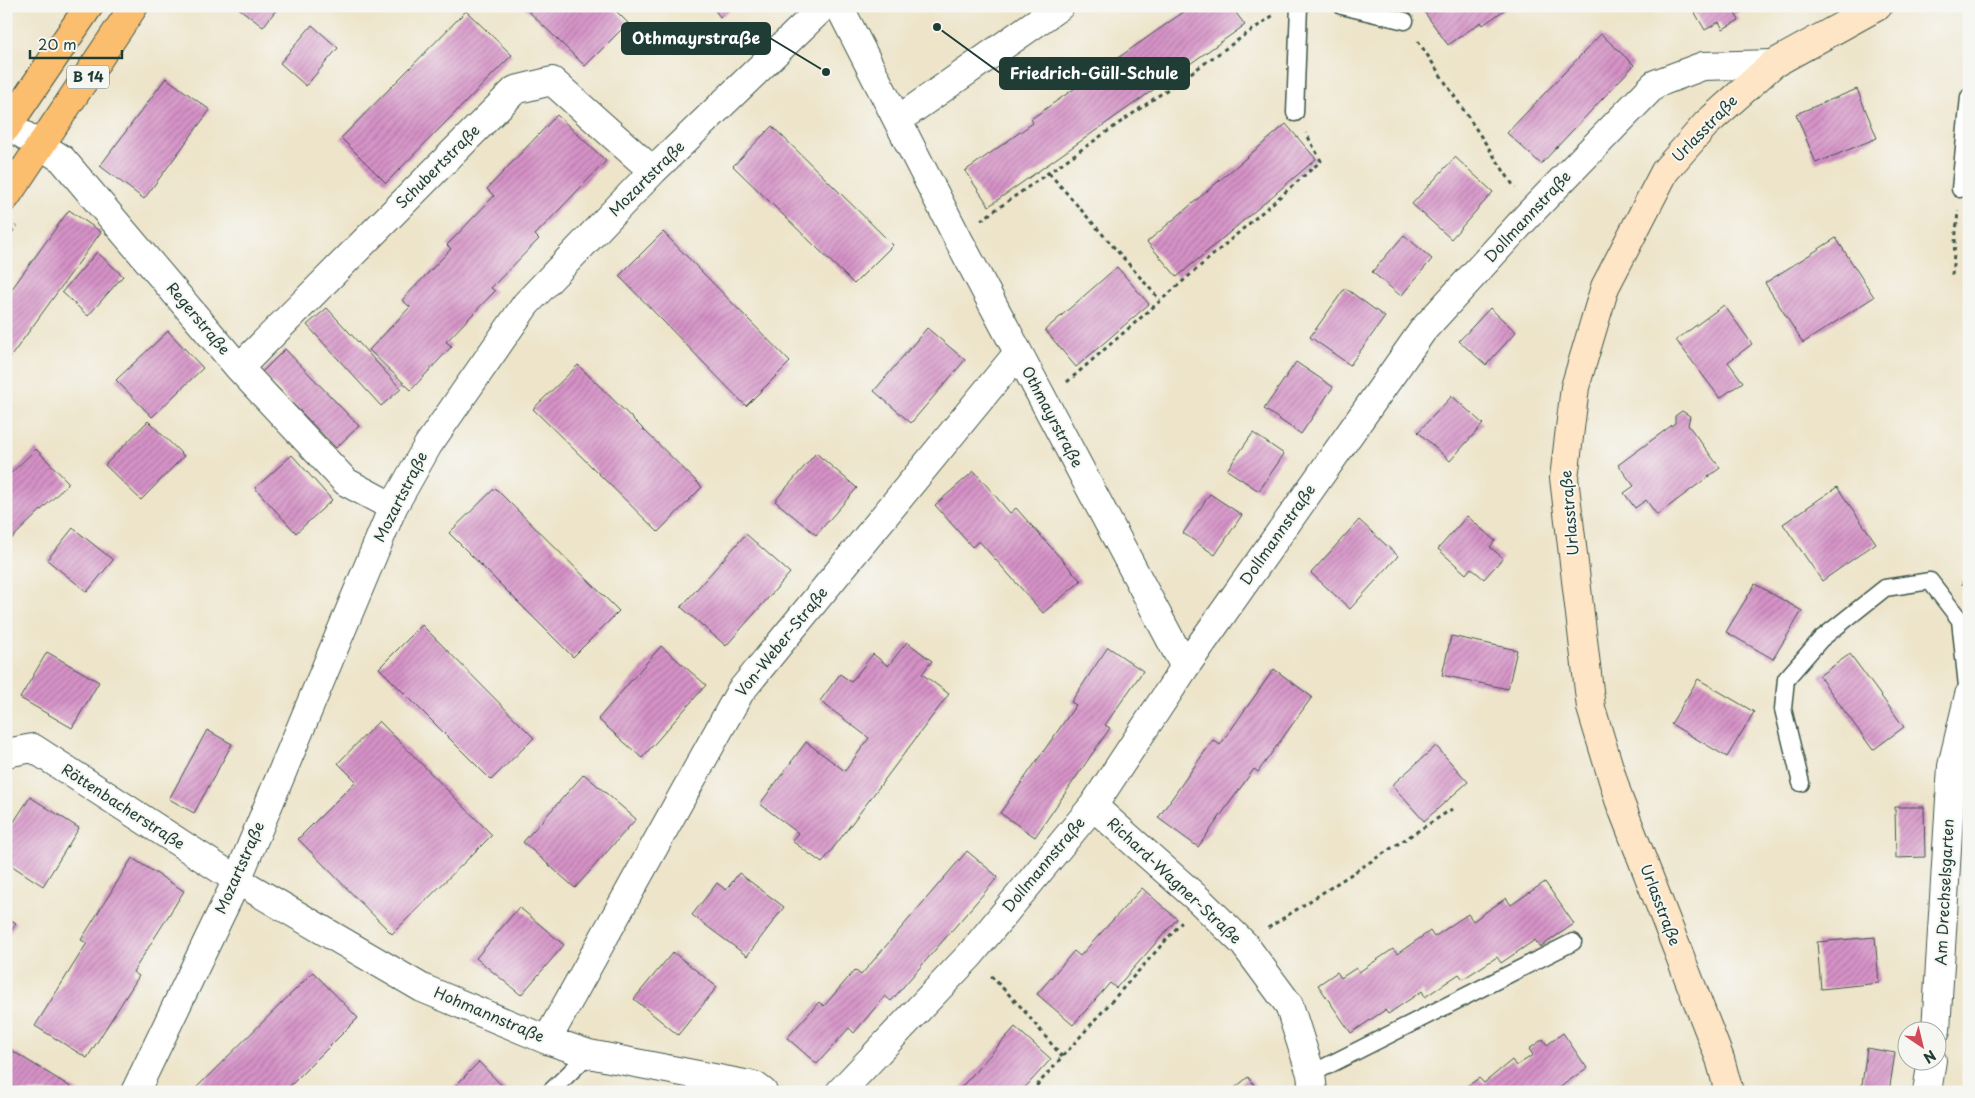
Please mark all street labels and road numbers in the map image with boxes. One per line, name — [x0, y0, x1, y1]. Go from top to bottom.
road number: B 14 — [67, 66, 109, 88]
street label: Urlasstraße — [1666, 89, 1742, 167]
street label: Schubertstraße — [390, 119, 484, 213]
street label: Mozartstraße — [603, 135, 689, 221]
street label: Dollmannstraße — [1478, 165, 1576, 267]
street label: Regerstraße — [162, 277, 236, 359]
street label: Othmayrstraße — [1017, 361, 1090, 471]
street label: Mozartstraße — [367, 447, 432, 546]
street label: Urlasstraße — [1553, 469, 1584, 557]
street label: Dollmannstraße — [1233, 479, 1320, 589]
street label: Von-Weber-Straße — [729, 581, 832, 701]
street label: Röttenbacherstraße — [58, 757, 190, 854]
street label: Dollmannstraße — [996, 811, 1090, 917]
street label: Richard-Wagner-Straße — [1103, 811, 1247, 949]
street label: Mozartstraße — [208, 817, 269, 917]
street label: Am Drechselsgarten — [1928, 818, 1959, 966]
street label: Urlasstraße — [1635, 860, 1688, 949]
street label: Hohmannstraße — [431, 980, 548, 1047]

